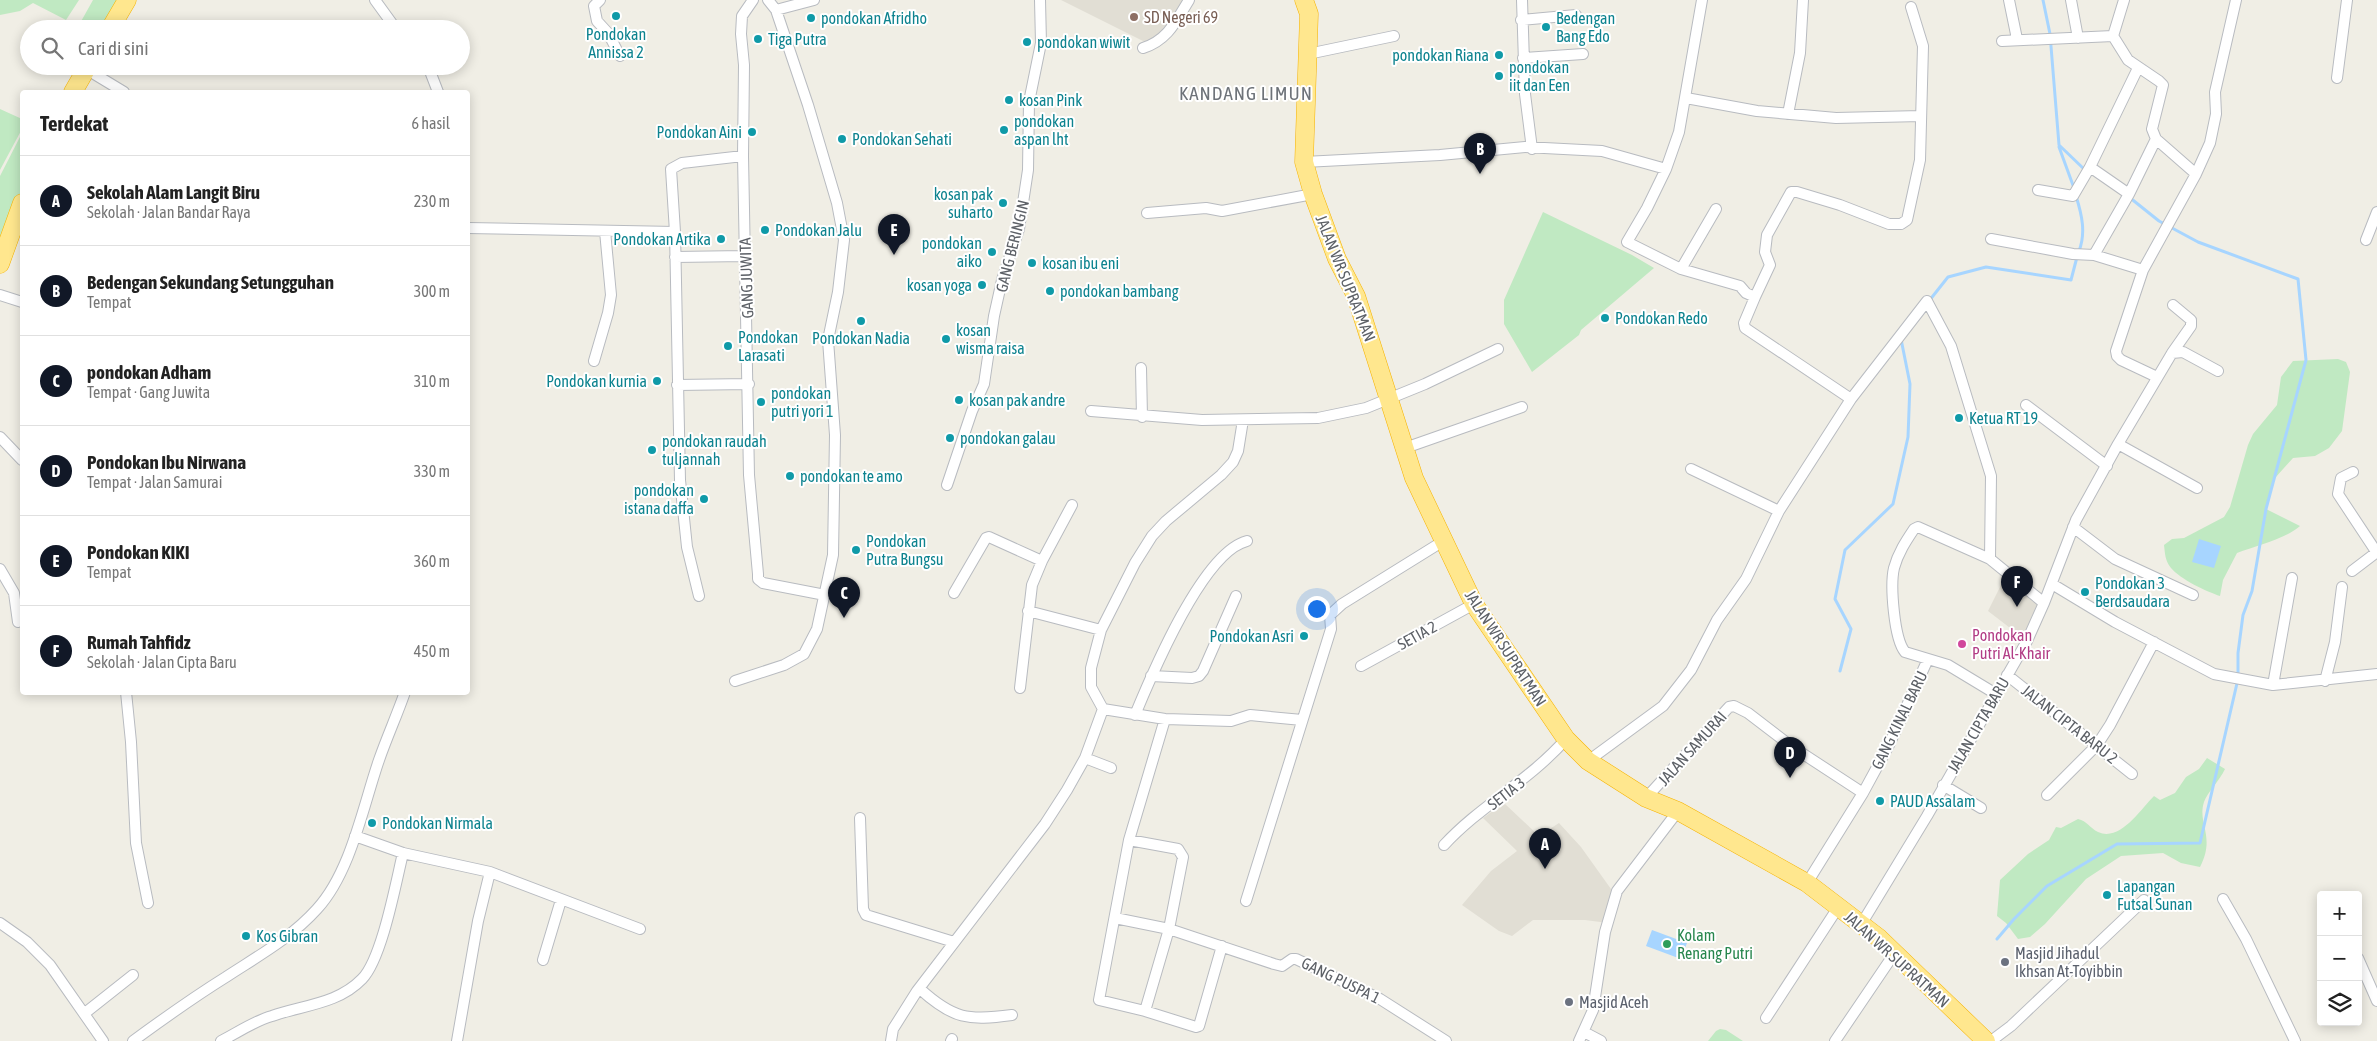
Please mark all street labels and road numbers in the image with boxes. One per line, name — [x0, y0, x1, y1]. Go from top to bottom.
street label: GANG BERINGIN — [992, 198, 1032, 294]
street label: JALAN WR SUPRATMAN — [1312, 212, 1380, 344]
street label: GANG JUWITA — [736, 237, 756, 319]
street label: JALAN WR SUPRATMAN — [1462, 587, 1550, 709]
street label: SETIA 2 — [1394, 617, 1440, 653]
street label: GANG KINAL BARU — [1867, 668, 1931, 772]
street label: JALAN CIPTA BARU — [1943, 674, 2013, 776]
street label: JALAN CIPTA BARU 2 — [2018, 681, 2122, 767]
street label: JALAN SAMURAI — [1654, 707, 1730, 789]
street label: SETIA 3 — [1484, 773, 1528, 813]
street label: JALAN WR SUPRATMAN — [1841, 907, 1953, 1011]
street label: GANG PUSPA 1 — [1299, 953, 1383, 1007]

